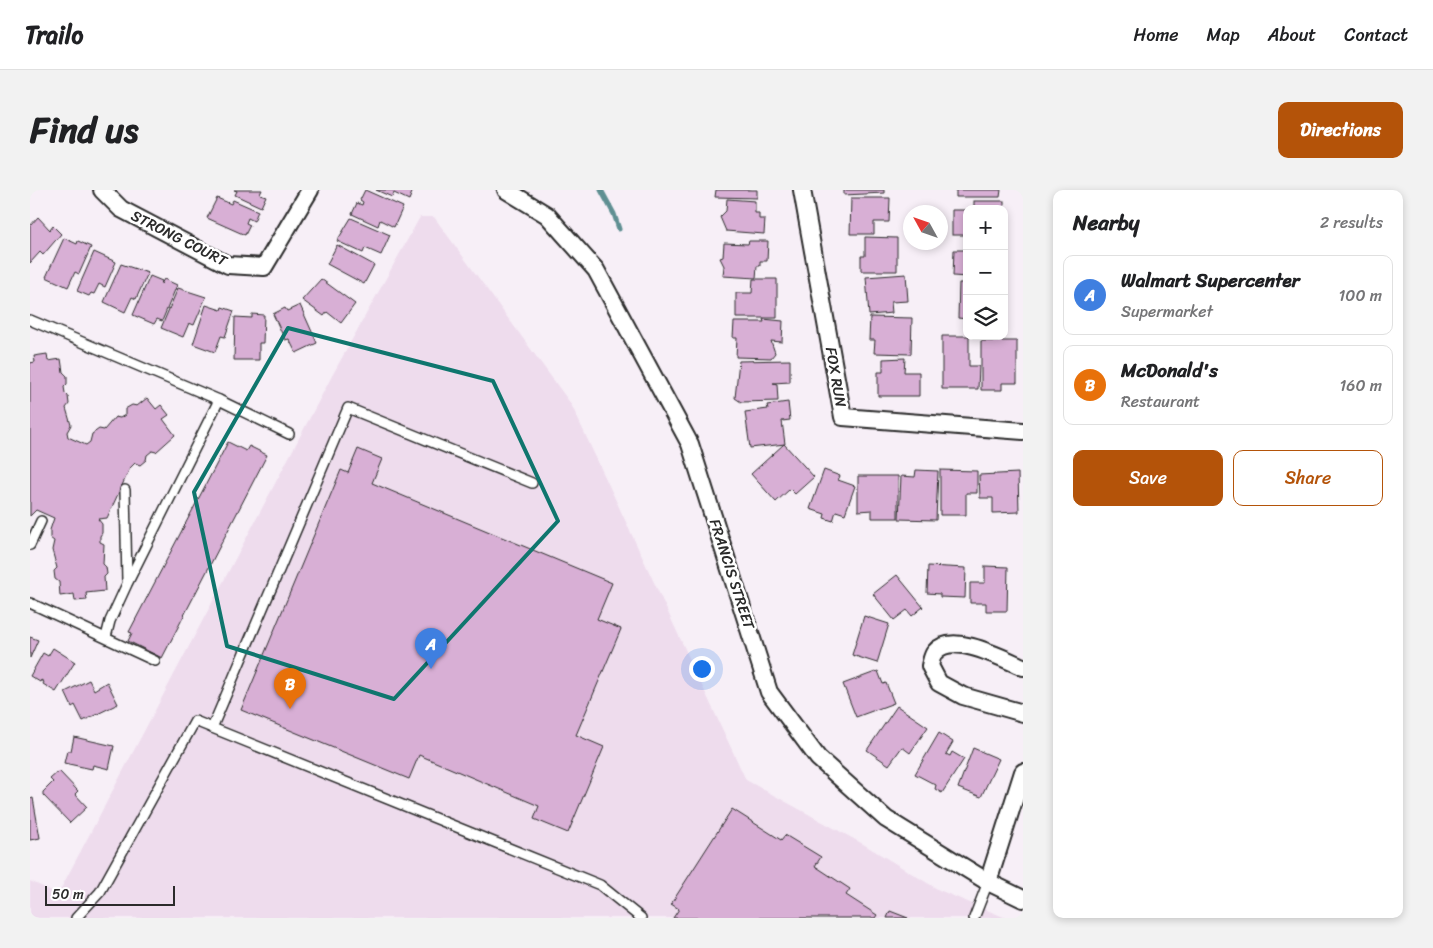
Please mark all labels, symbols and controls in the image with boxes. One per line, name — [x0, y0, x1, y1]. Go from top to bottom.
text: Trailo — [25, 14, 83, 56]
text: Home — [1134, 19, 1179, 51]
text: Map — [1207, 19, 1240, 51]
text: About — [1268, 19, 1316, 51]
text: Contact — [1344, 19, 1408, 51]
text: Find us — [30, 99, 138, 161]
button: Directions — [1278, 102, 1403, 158]
street label: STRONG COURT — [126, 203, 233, 274]
text: Nearby — [1073, 204, 1139, 242]
north arrow — [903, 205, 948, 250]
map controls — [963, 205, 1008, 340]
button: + — [963, 205, 1008, 250]
text: 2 results — [1320, 208, 1383, 237]
button: − — [963, 250, 1008, 295]
text: Walmart Supercenter — [1121, 264, 1300, 297]
text: A — [1085, 281, 1095, 310]
text: 100 m — [1338, 281, 1382, 310]
button: layers — [963, 295, 1008, 340]
text: Supermarket — [1121, 297, 1213, 326]
street label: FOX RUN — [818, 345, 854, 410]
text: McDonald's — [1121, 354, 1218, 387]
text: B — [1085, 371, 1095, 400]
text: 160 m — [1339, 371, 1382, 400]
text: Restaurant — [1121, 387, 1200, 416]
button: Save — [1073, 450, 1223, 506]
button: Share — [1233, 450, 1383, 506]
street label: FRANCIS STREET — [702, 516, 763, 634]
pin: A — [415, 628, 447, 669]
your location — [689, 656, 715, 682]
pin: B — [274, 668, 306, 709]
text: 50 m — [52, 882, 84, 907]
scale bar — [45, 883, 175, 906]

